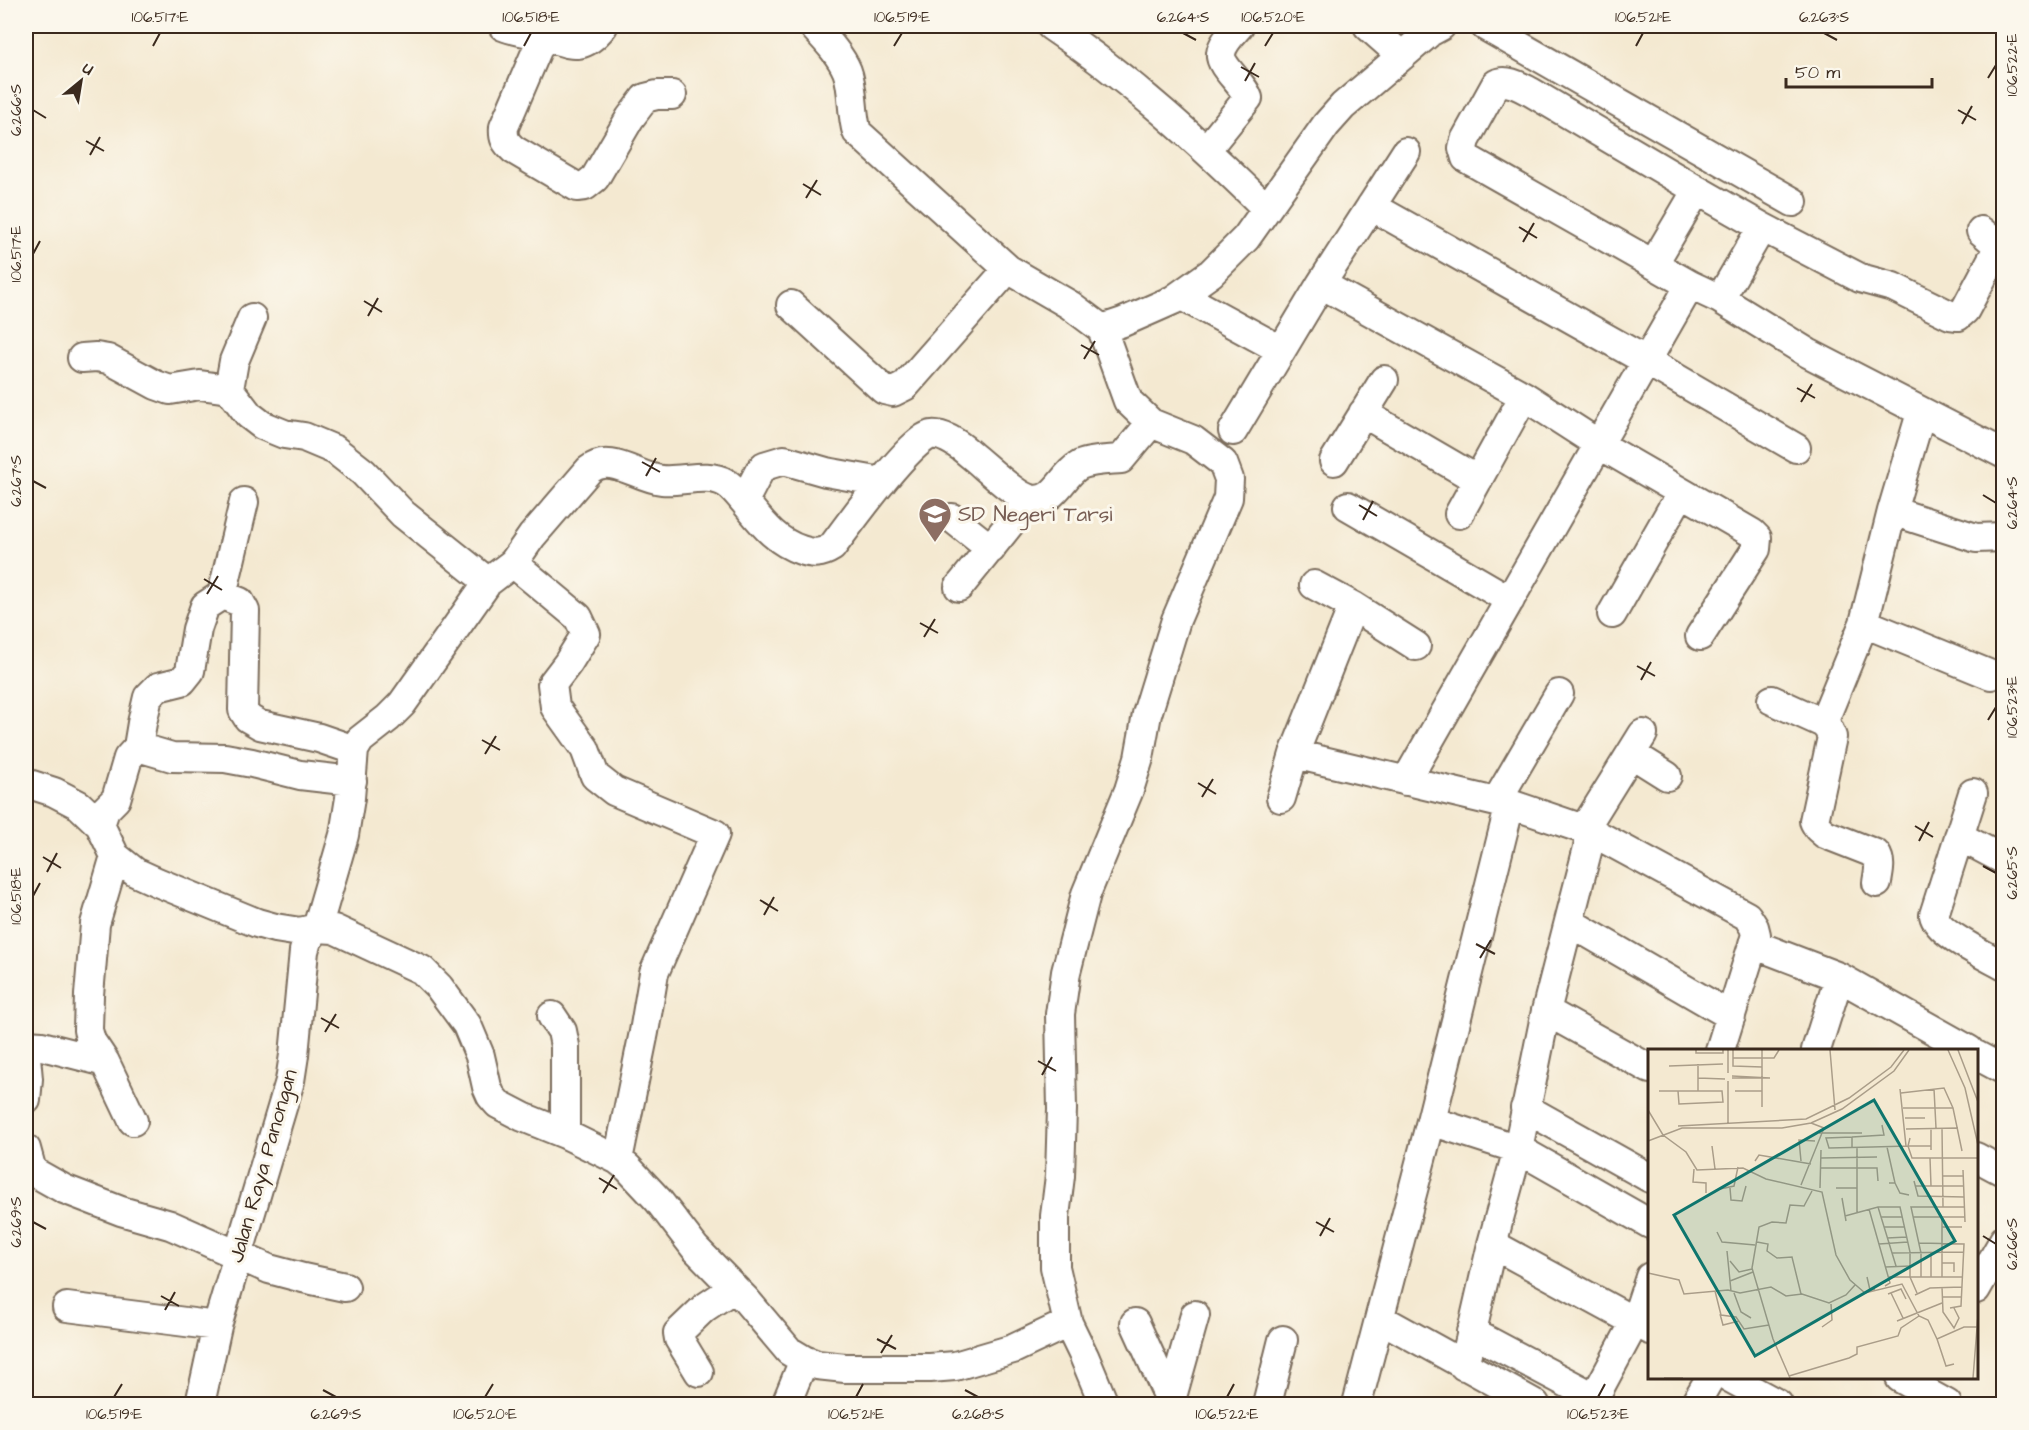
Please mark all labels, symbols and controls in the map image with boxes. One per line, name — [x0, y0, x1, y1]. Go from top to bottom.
text: 106.517°E — [132, 7, 189, 28]
text: 106.518°E — [502, 7, 560, 28]
text: 106.519°E — [874, 7, 930, 28]
text: 6.264°S — [1157, 7, 1210, 28]
text: 106.520°E — [1241, 7, 1305, 28]
text: 106.521°E — [1615, 7, 1671, 28]
text: 6.263°S — [1799, 7, 1849, 28]
text: 106.522°E — [2002, 33, 2023, 96]
north arrow — [51, 51, 111, 111]
scale bar — [1786, 51, 1932, 89]
text: U — [79, 57, 97, 81]
text: 50 m — [1795, 60, 1840, 85]
text: 6.266°S — [6, 84, 27, 136]
text: 106.517°E — [6, 225, 27, 282]
text: 6.267°S — [6, 455, 27, 507]
text: 6.264°S — [2002, 476, 2023, 529]
school or university icon: SD Negeri Tarsi — [917, 496, 953, 543]
place label: SD Negeri Tarsi — [958, 500, 1113, 531]
text: 106.523°E — [2002, 676, 2023, 738]
text: 6.265°S — [2002, 846, 2023, 900]
text: 106.518°E — [6, 867, 27, 925]
inset map — [1648, 1049, 1978, 1379]
street label: Jalan Raya Panongan — [222, 1066, 306, 1267]
text: 6.269°S — [6, 1196, 27, 1247]
text: 6.266°S — [2002, 1218, 2023, 1270]
text: 106.519°E — [86, 1404, 142, 1425]
text: 6.269°S — [311, 1404, 362, 1425]
text: 106.520°E — [453, 1404, 517, 1425]
text: 106.521°E — [828, 1404, 884, 1425]
text: 6.268°S — [952, 1404, 1004, 1425]
text: 106.522°E — [1196, 1404, 1259, 1425]
text: 106.523°E — [1567, 1404, 1629, 1425]

